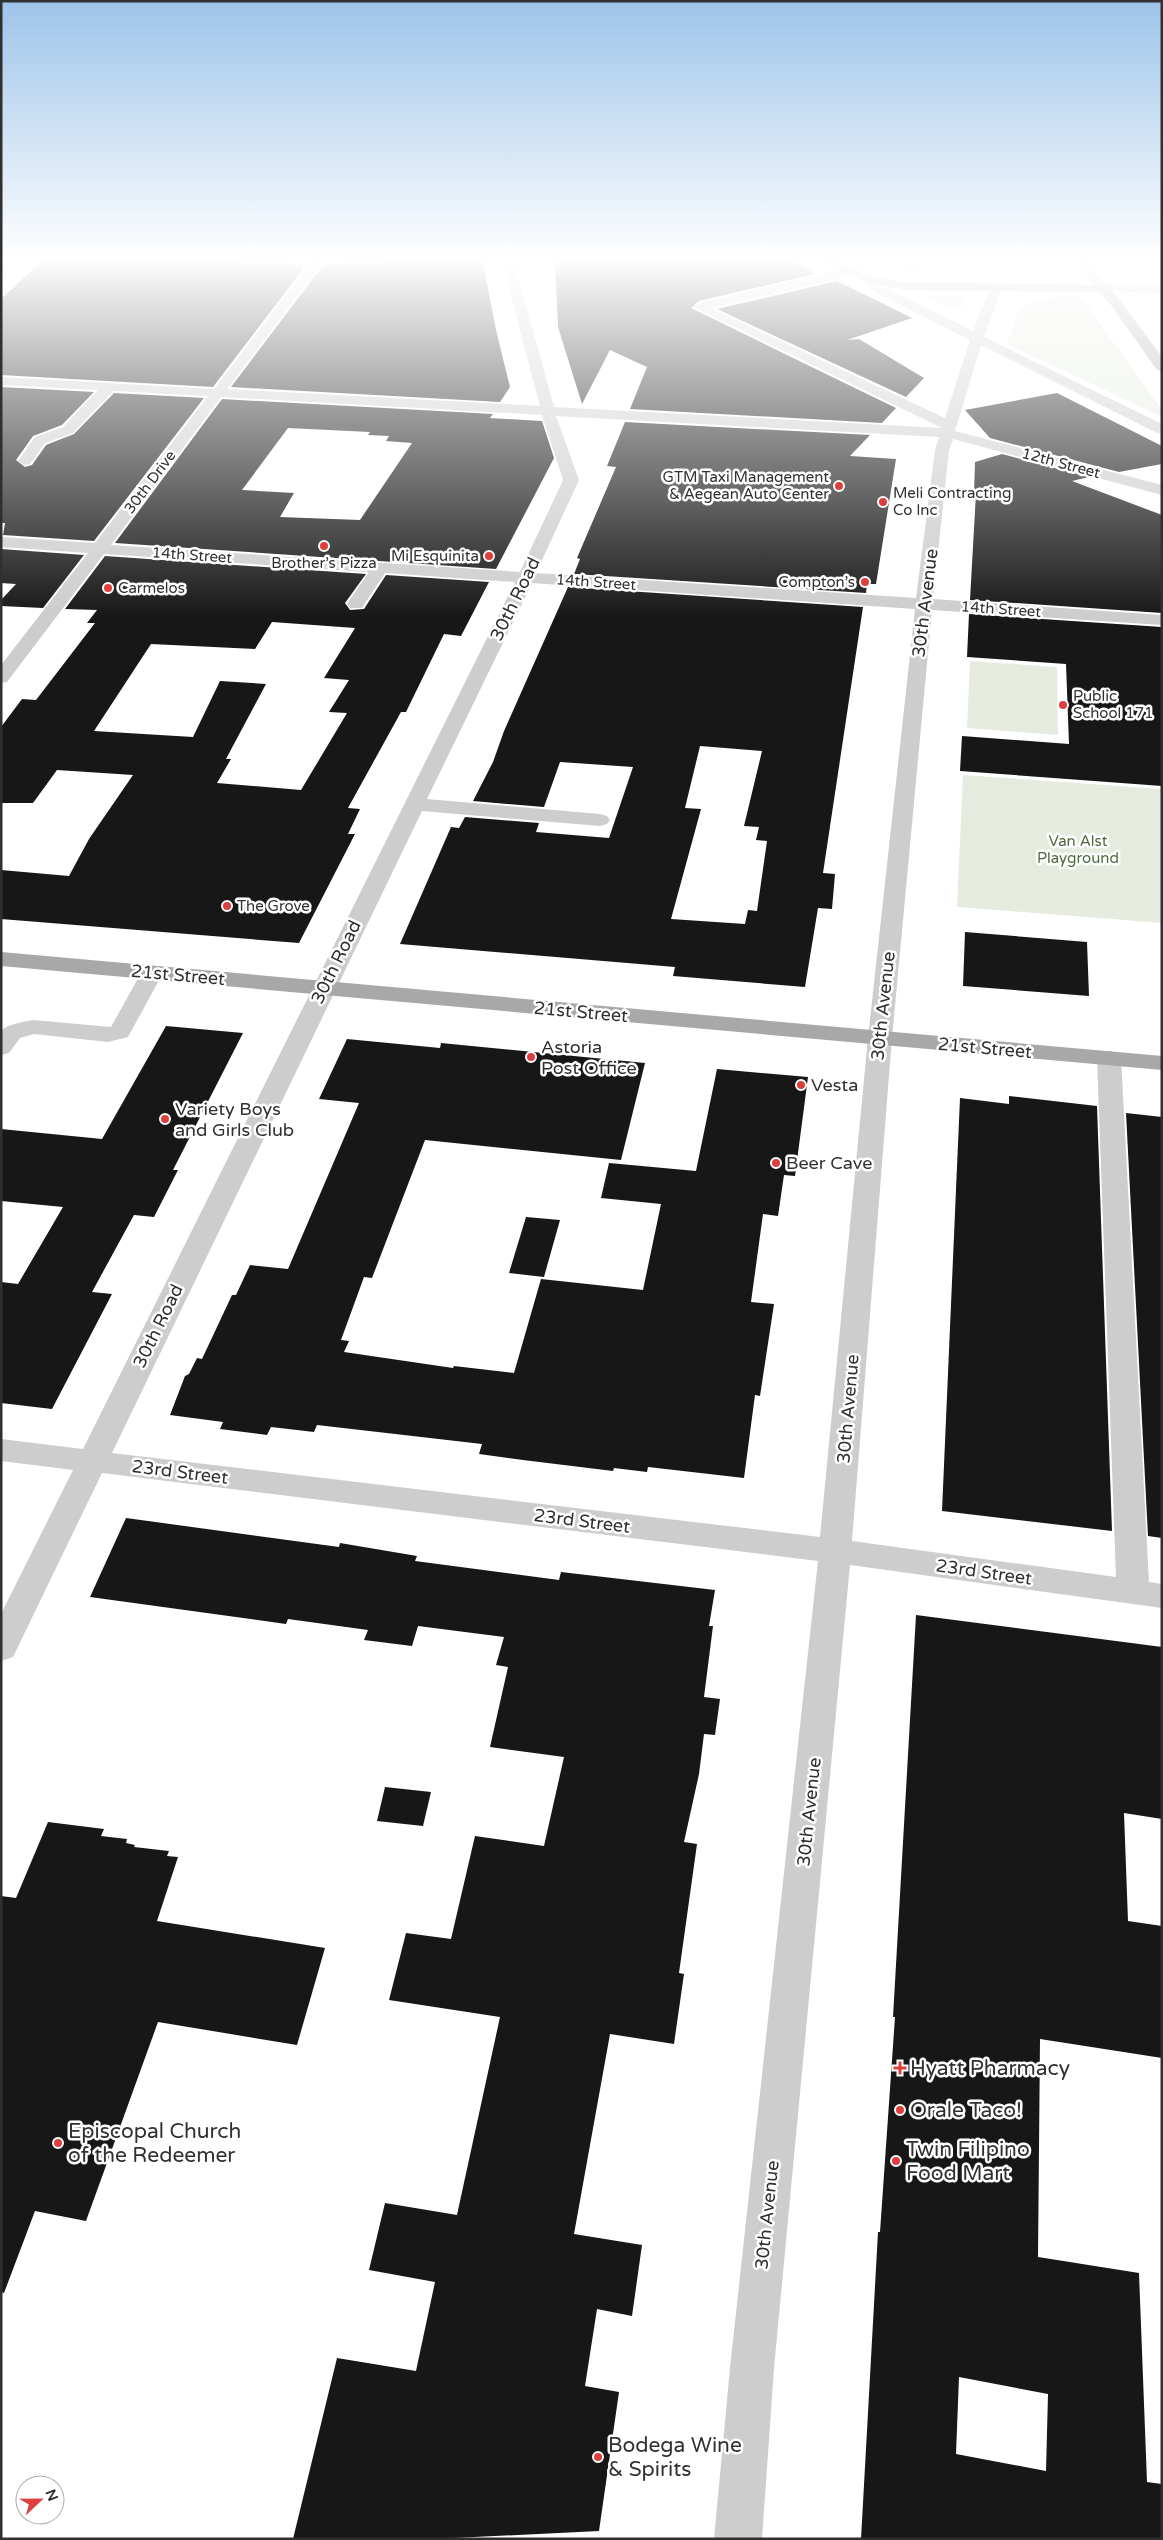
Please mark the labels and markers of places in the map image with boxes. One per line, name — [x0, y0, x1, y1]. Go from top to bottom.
place label: GTM Taxi Management & Aegean Auto Center — [663, 468, 829, 503]
marker: GTM Taxi Management & Aegean Auto Center — [833, 480, 845, 492]
place label: Meli Contracting Co Inc — [893, 484, 1011, 519]
marker: Meli Contracting Co Inc — [877, 496, 889, 508]
marker: Brother’s Pizza — [318, 540, 330, 552]
place label: Mi Esquinita — [391, 547, 479, 565]
marker: Mi Esquinita — [483, 550, 495, 562]
place label: Brother’s Pizza — [271, 554, 377, 572]
place label: Compton’s — [778, 573, 855, 591]
marker: Compton’s — [859, 576, 871, 588]
place label: Carmelos — [118, 579, 185, 597]
marker: Carmelos — [102, 582, 114, 594]
place label: Public School 171 — [1073, 687, 1154, 722]
marker: Public School 171 — [1057, 699, 1069, 711]
place label: The Grove — [237, 897, 310, 915]
marker: The Grove — [221, 900, 233, 912]
place label: Astoria Post Office — [541, 1036, 637, 1079]
marker: Astoria Post Office — [525, 1051, 537, 1063]
place label: Vesta — [811, 1074, 858, 1096]
marker: Vesta — [795, 1079, 807, 1091]
place label: Variety Boys and Girls Club — [175, 1098, 294, 1141]
marker: Variety Boys and Girls Club — [159, 1113, 171, 1125]
place label: Beer Cave — [786, 1152, 872, 1174]
marker: Beer Cave — [770, 1157, 782, 1169]
place label: Hyatt Pharmacy — [910, 2056, 1070, 2081]
marker: Hyatt Pharmacy — [894, 2062, 906, 2074]
place label: Orale Taco! — [910, 2098, 1022, 2123]
marker: Orale Taco! — [894, 2104, 906, 2116]
place label: Episcopal Church of the Redeemer — [68, 2119, 241, 2168]
marker: Episcopal Church of the Redeemer — [52, 2137, 64, 2149]
place label: Twin Filipino Food Mart — [906, 2137, 1030, 2186]
marker: Twin Filipino Food Mart — [890, 2155, 902, 2167]
place label: Bodega Wine & Spirits — [608, 2433, 742, 2482]
marker: Bodega Wine & Spirits — [592, 2451, 604, 2463]

